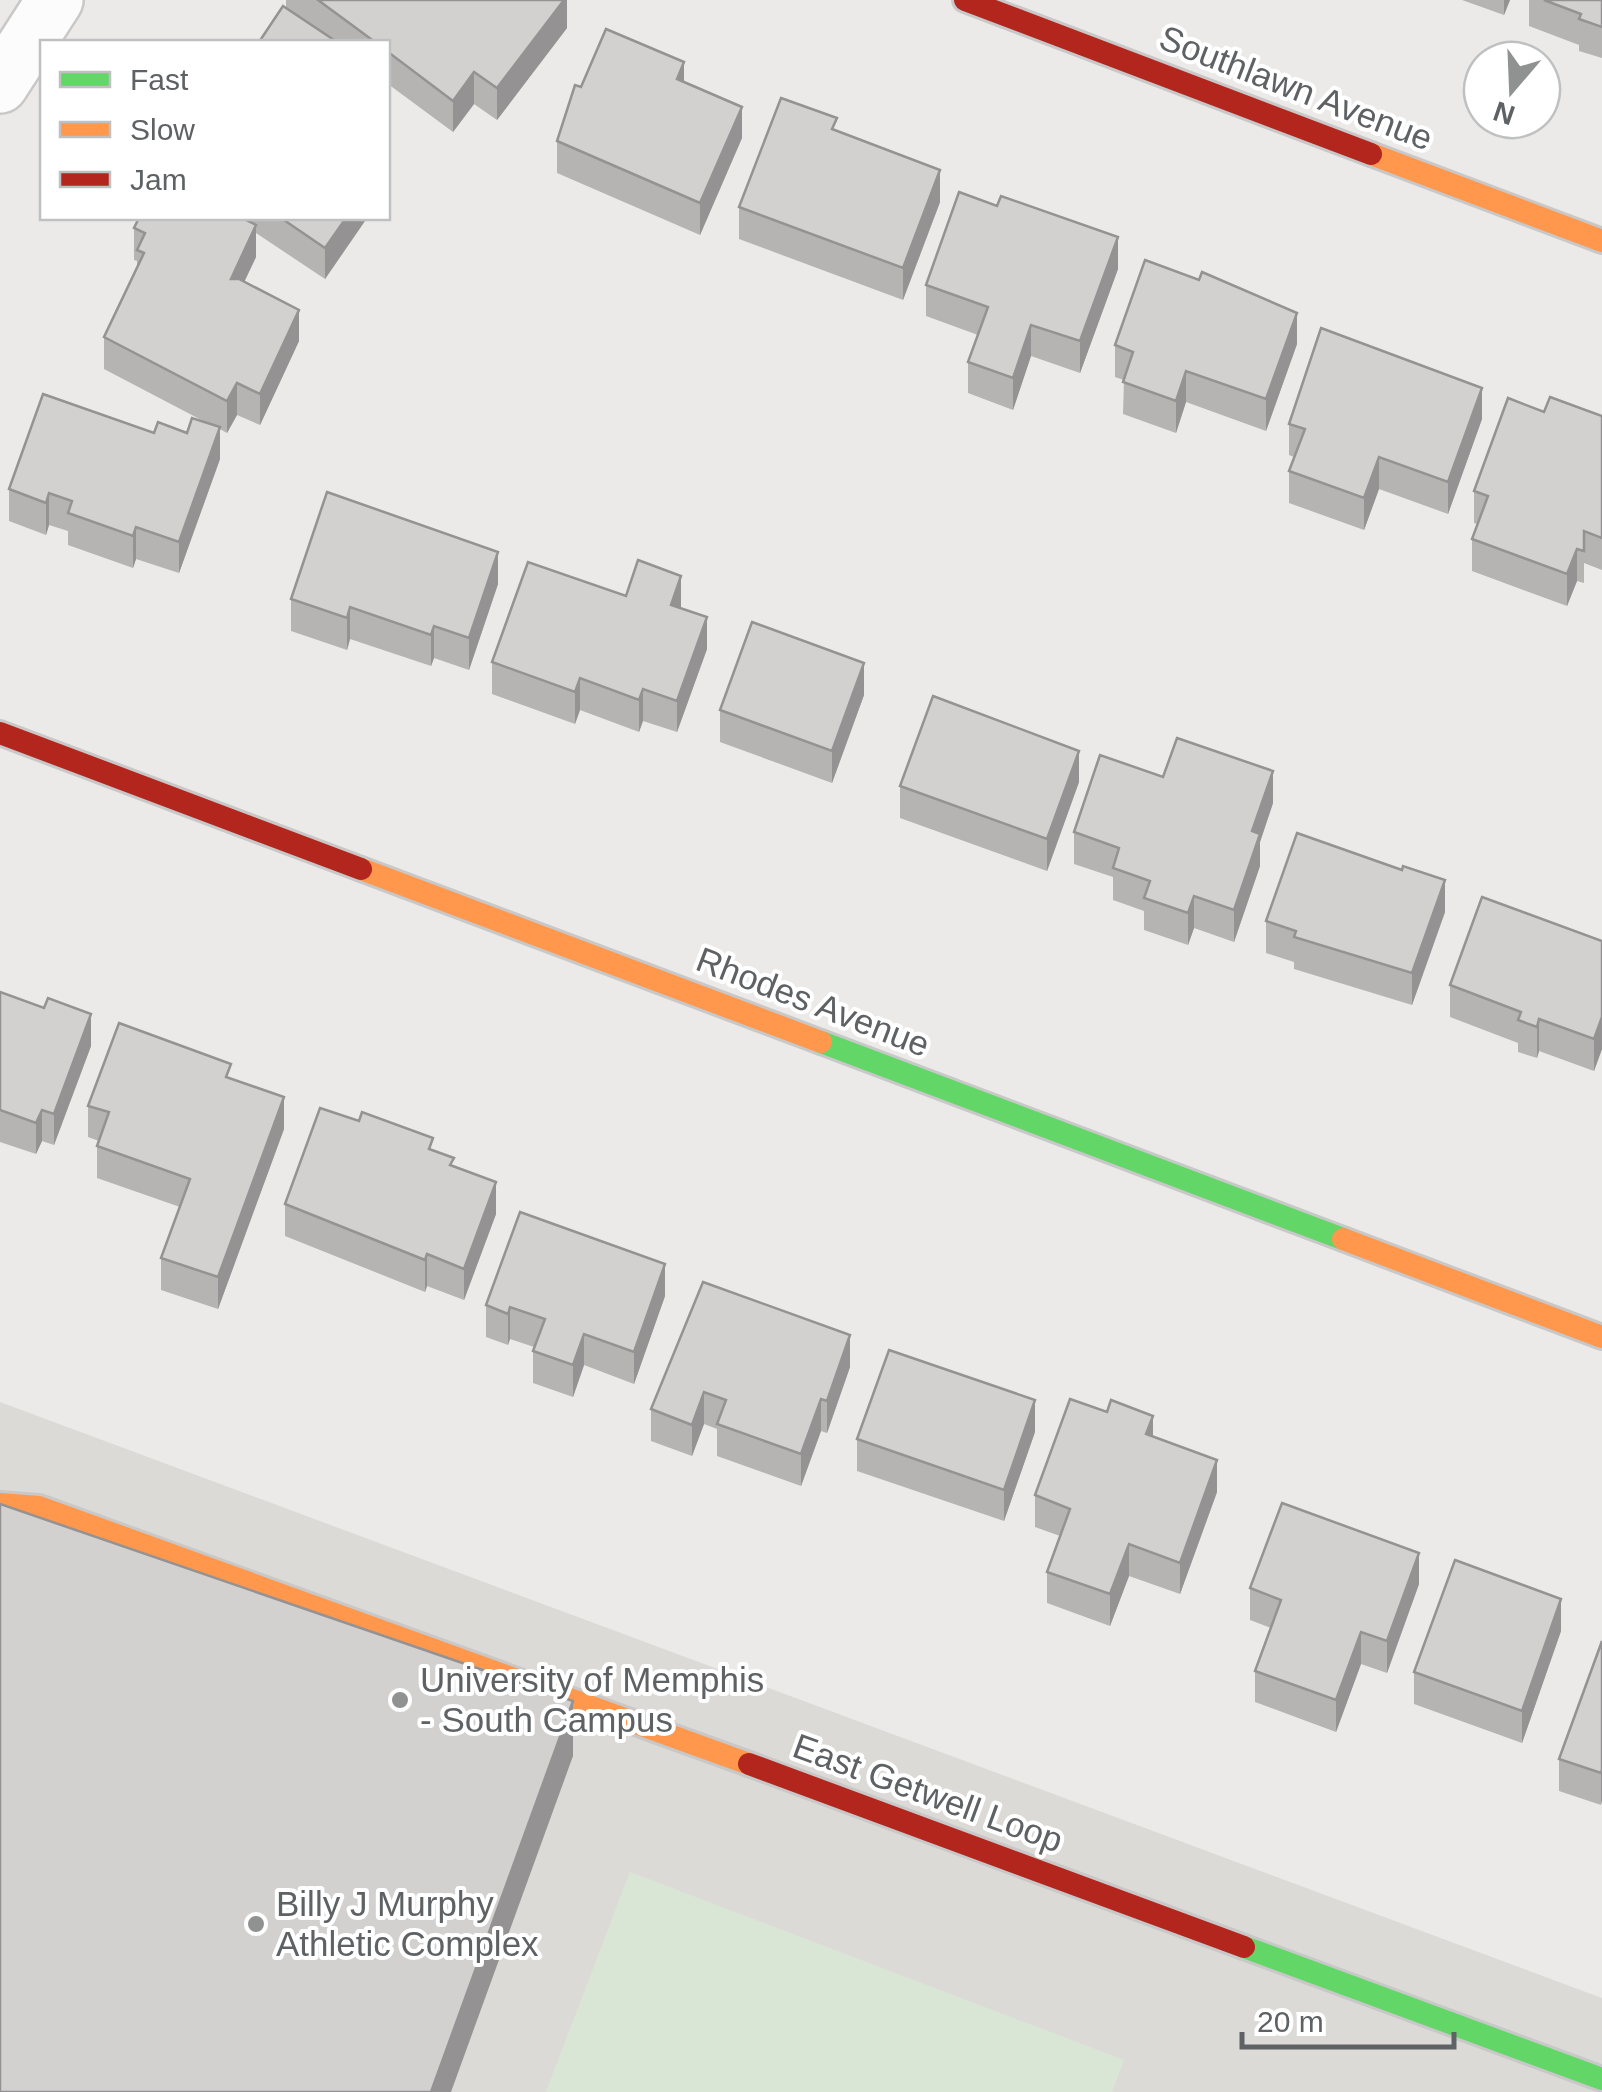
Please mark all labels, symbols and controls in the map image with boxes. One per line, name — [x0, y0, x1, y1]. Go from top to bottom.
street label: Southlawn Avenue — [1154, 17, 1438, 158]
legend — [40, 40, 390, 220]
north arrow — [1462, 40, 1562, 140]
text: Fast — [130, 63, 189, 96]
text: N — [1489, 95, 1519, 131]
text: Slow — [130, 113, 195, 146]
text: Jam — [130, 163, 187, 196]
street label: Rhodes Avenue — [691, 939, 935, 1064]
place label: University of Memphis - South Campus — [420, 1660, 764, 1739]
marker: University of Memphis - South Campus — [389, 1689, 411, 1711]
street label: East Getwell Loop — [788, 1726, 1068, 1859]
place label: Billy J Murphy Athletic Complex — [276, 1884, 539, 1963]
marker: Billy J Murphy Athletic Complex — [245, 1913, 267, 1935]
scale bar — [1242, 1987, 1454, 2049]
text: 20 m — [1257, 2005, 1324, 2038]

